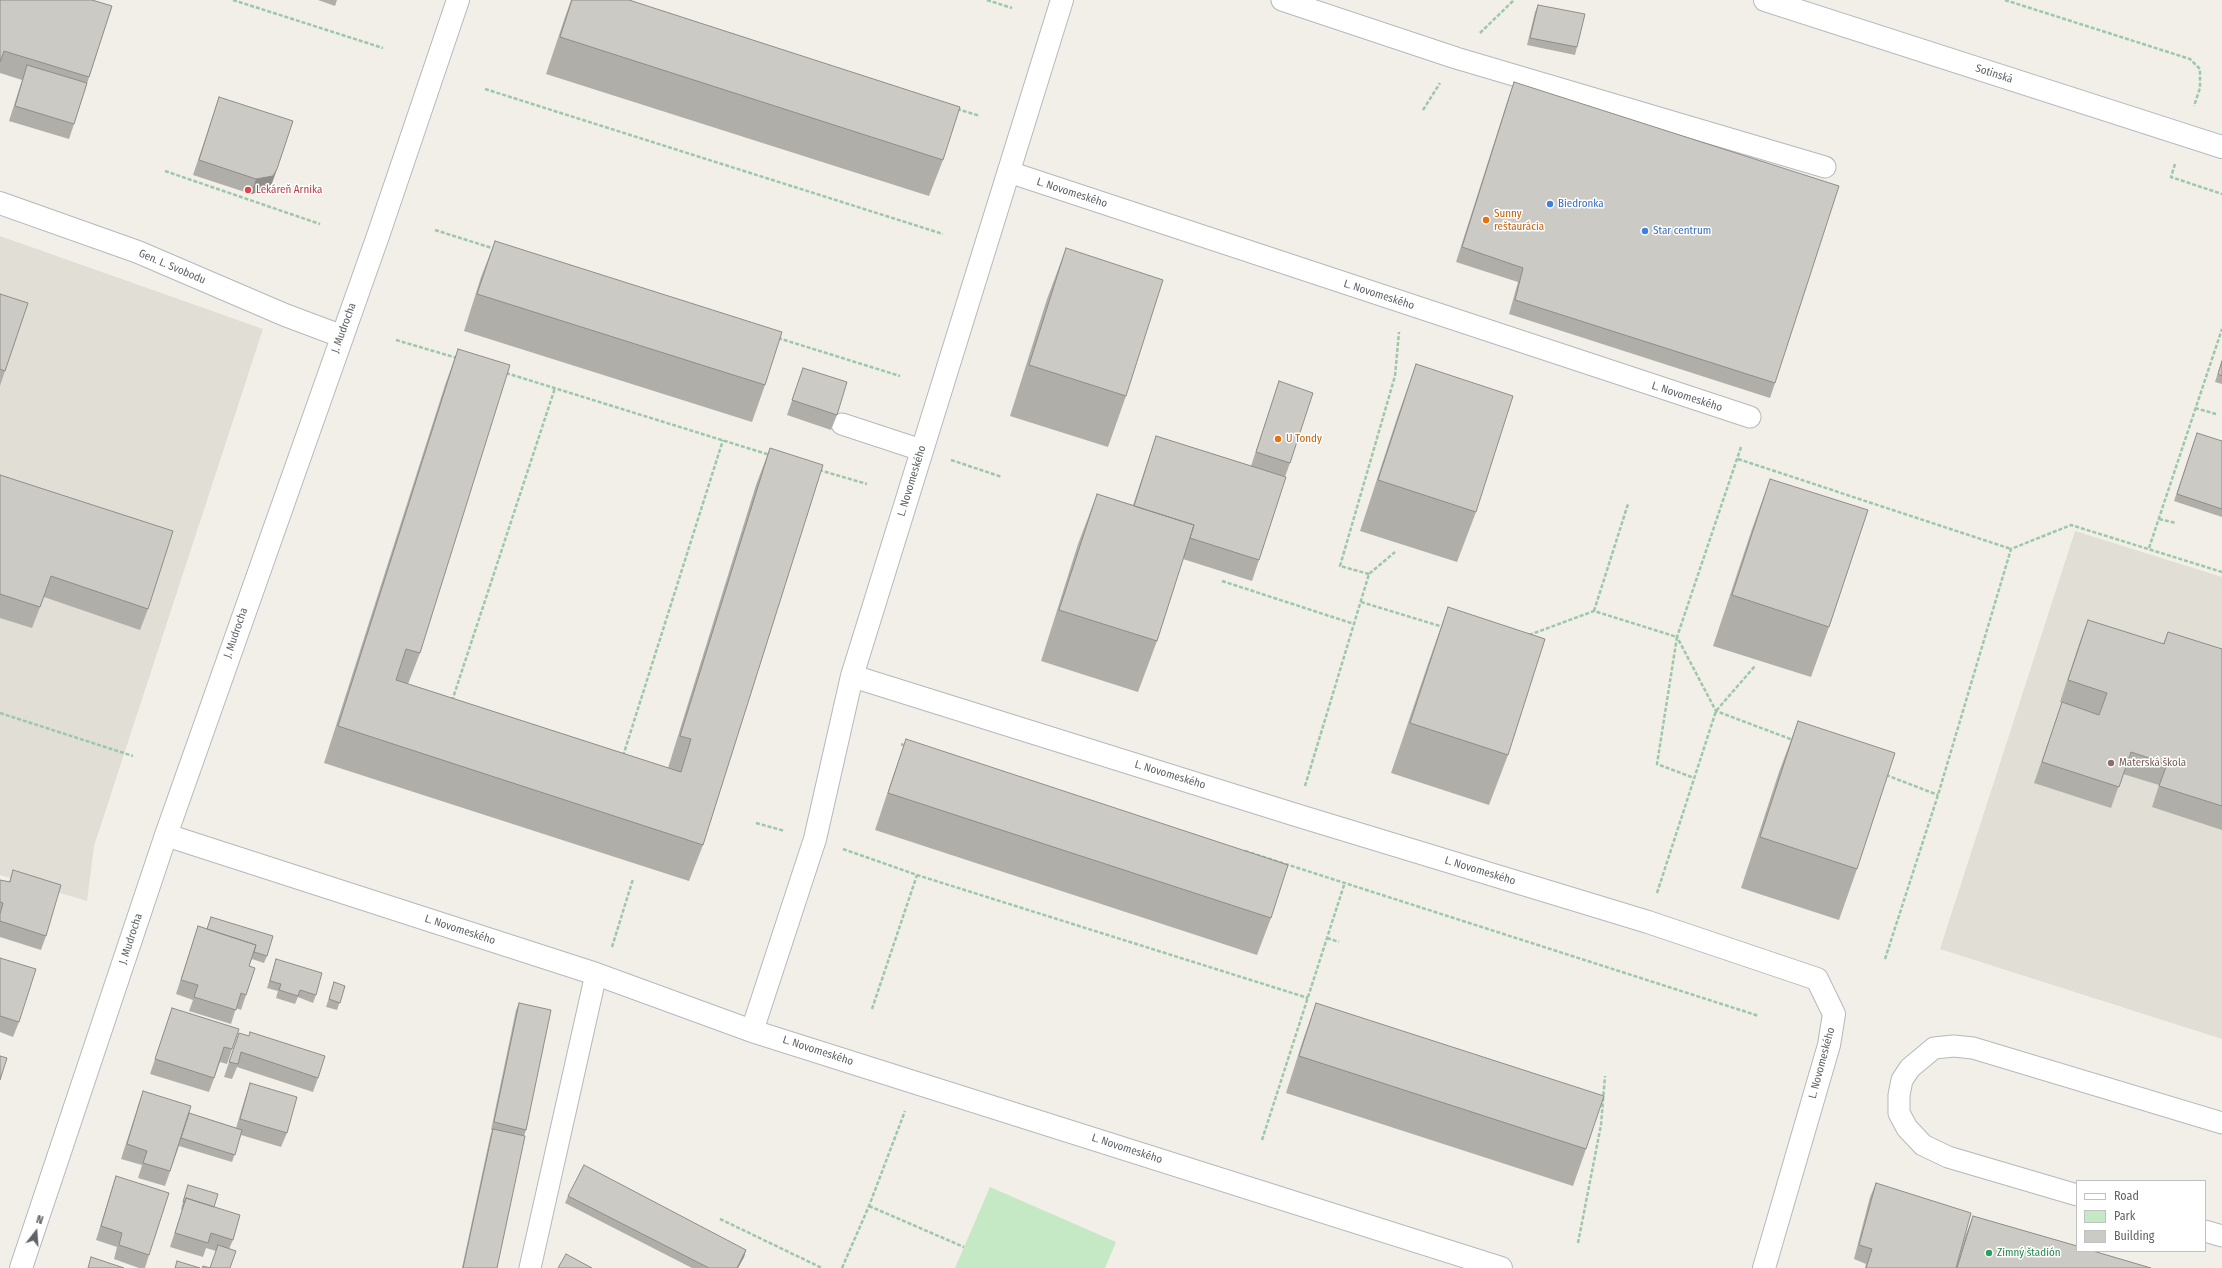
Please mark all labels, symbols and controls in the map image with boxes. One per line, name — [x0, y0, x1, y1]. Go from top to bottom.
street label: Sotinská — [1974, 62, 2014, 86]
street label: L. Novomeského — [1035, 175, 1109, 211]
place label: Lekáreň Arnika — [256, 183, 322, 197]
marker: Lekáreň Arnika — [243, 185, 253, 195]
place label: Biedronka — [1558, 197, 1604, 211]
marker: Biedronka — [1545, 199, 1555, 209]
place label: Sunny reštaurácia — [1494, 207, 1544, 233]
marker: Sunny reštaurácia — [1481, 215, 1491, 225]
place label: Star centrum — [1653, 224, 1711, 238]
marker: Star centrum — [1640, 226, 1650, 236]
street label: Gen. L. Svobodu — [137, 247, 207, 287]
street label: L. Novomeského — [1342, 277, 1416, 313]
street label: J. Mudrocha — [329, 301, 359, 355]
street label: L. Novomeského — [1650, 379, 1724, 415]
place label: U Tondy — [1286, 432, 1322, 446]
marker: U Tondy — [1273, 434, 1283, 444]
street label: L. Novomeského — [895, 444, 929, 518]
street label: J. Mudrocha — [221, 606, 251, 660]
place label: Materská škola — [2119, 756, 2186, 770]
street label: L. Novomeského — [1133, 758, 1207, 792]
marker: Materská škola — [2106, 758, 2116, 768]
street label: L. Novomeského — [1443, 854, 1517, 888]
street label: J. Mudrocha — [117, 912, 145, 966]
street label: L. Novomeského — [423, 912, 497, 948]
street label: L. Novomeského — [1806, 1026, 1838, 1100]
street label: L. Novomeského — [781, 1033, 855, 1069]
street label: L. Novomeského — [1090, 1131, 1164, 1167]
legend — [2076, 1180, 2206, 1252]
text: Road — [2114, 1189, 2139, 1203]
text: Park — [2114, 1209, 2135, 1223]
north arrow — [16, 1212, 56, 1252]
text: N — [35, 1213, 45, 1227]
text: Building — [2114, 1229, 2154, 1243]
place label: Zimný štadión — [1997, 1246, 2060, 1260]
marker: Zimný štadión — [1984, 1248, 1994, 1258]

